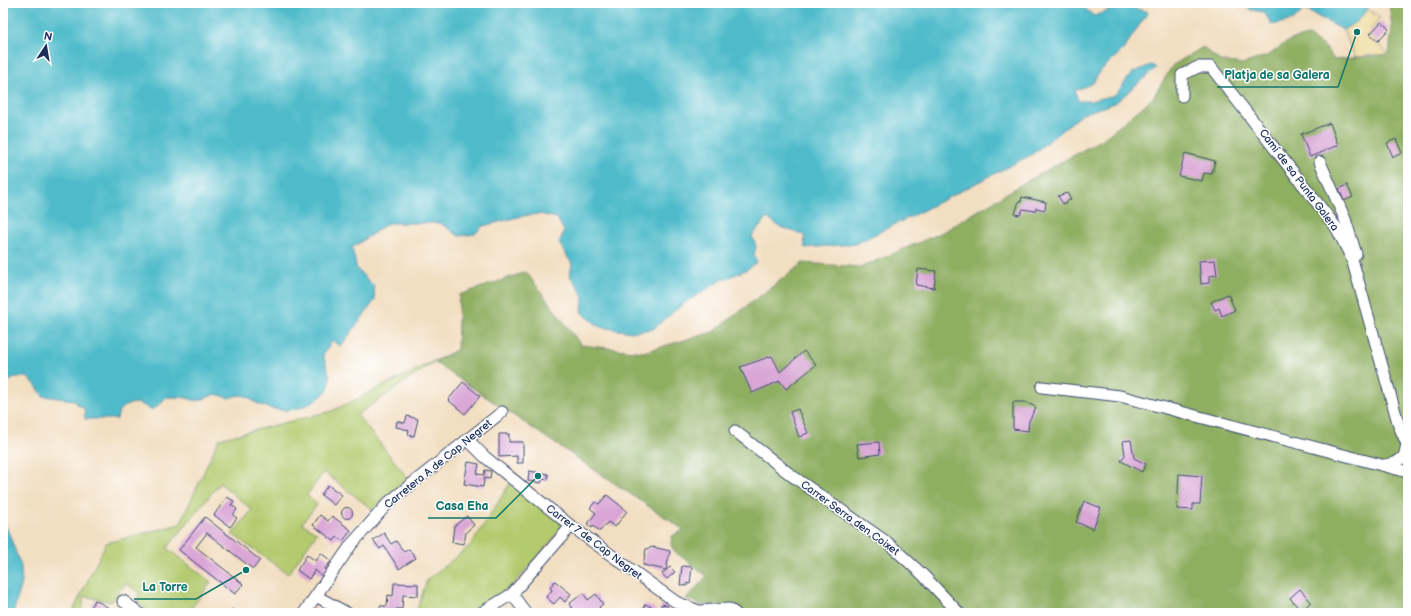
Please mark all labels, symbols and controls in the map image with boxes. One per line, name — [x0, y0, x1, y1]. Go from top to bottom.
north arrow — [26, 26, 66, 66]
text: N — [43, 29, 53, 44]
callout: Platja de sa Galera — [1217, 63, 1338, 87]
text: Platja de sa Galera — [1224, 68, 1330, 83]
street label: Camí de sa Punta Galera — [1256, 127, 1342, 233]
street label: Carretera A de Cap Negret — [382, 416, 495, 511]
street label: Carrer Serra den Coixet — [798, 478, 902, 558]
callout: Casa Eha — [428, 494, 496, 518]
text: Casa Eha — [436, 499, 488, 514]
street label: Carrer 7 de Cap Negret — [544, 502, 645, 583]
callout: La Torre — [134, 575, 196, 599]
text: La Torre — [142, 580, 188, 595]

